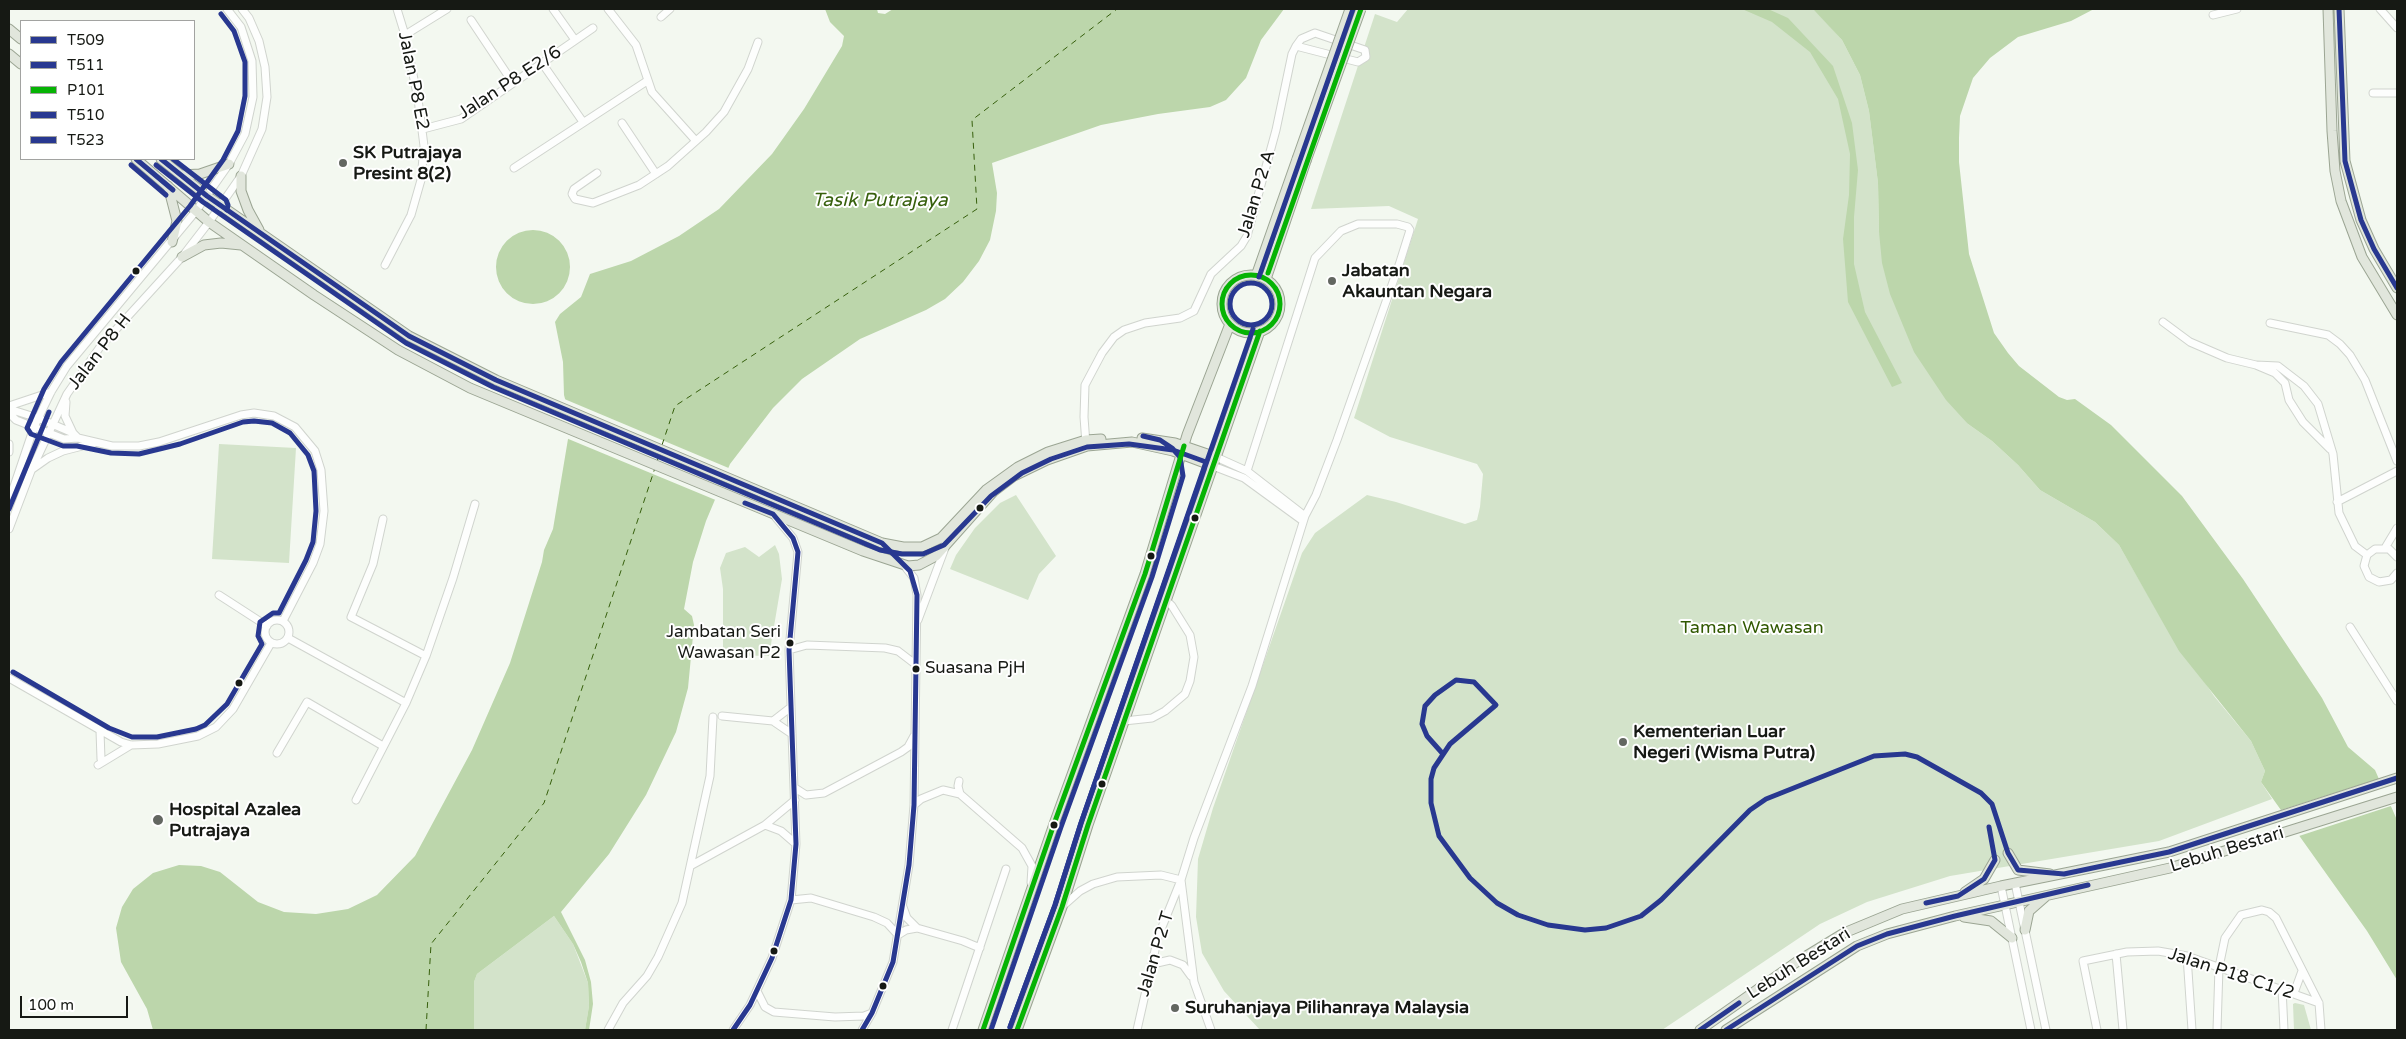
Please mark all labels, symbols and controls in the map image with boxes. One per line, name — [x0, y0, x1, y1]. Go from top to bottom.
legend — [20, 20, 195, 160]
street label: Jalan P8 E2 — [393, 30, 433, 132]
text: T509 — [67, 31, 104, 49]
street label: Jalan P8 E2/6 — [454, 42, 566, 124]
text: T511 — [67, 56, 104, 74]
text: P101 — [67, 81, 105, 99]
text: T510 — [67, 106, 104, 124]
text: T523 — [67, 131, 104, 149]
place label: SK Putrajaya Presint 8(2) — [353, 142, 462, 184]
street label: Jalan P2 A — [1233, 148, 1281, 240]
marker: SK Putrajaya Presint 8(2) — [337, 157, 349, 169]
water label: Tasik Putrajaya — [812, 190, 948, 212]
place label: Jabatan Akauntan Negara — [1342, 260, 1492, 302]
unlabelled marker — [131, 266, 141, 276]
marker: Jabatan Akauntan Negara — [1326, 275, 1338, 287]
street label: Jalan P8 H — [64, 310, 136, 394]
unlabelled marker — [975, 503, 985, 513]
unlabelled marker — [1190, 513, 1200, 523]
unlabelled marker — [1146, 551, 1156, 561]
park label: Taman Wawasan — [1680, 617, 1824, 639]
place label: Jambatan Seri Wawasan P2 — [666, 623, 781, 663]
marker: Jambatan Seri Wawasan P2 — [785, 638, 795, 648]
place label: Suasana PjH — [925, 659, 1026, 679]
marker: Suasana PjH — [911, 664, 921, 674]
unlabelled marker — [234, 678, 244, 688]
place label: Kementerian Luar Negeri (Wisma Putra) — [1633, 721, 1815, 764]
marker: Kementerian Luar Negeri (Wisma Putra) — [1617, 736, 1629, 748]
unlabelled marker — [1097, 779, 1107, 789]
place label: Hospital Azalea Putrajaya — [169, 799, 301, 842]
marker: Hospital Azalea Putrajaya — [151, 813, 165, 827]
unlabelled marker — [1049, 820, 1059, 830]
street label: Lebuh Bestari — [2167, 822, 2287, 878]
street label: Jalan P2 T — [1133, 909, 1179, 999]
street label: Lebuh Bestari — [1743, 924, 1855, 1004]
street label: Jalan P18 C1/2 — [2165, 943, 2297, 1005]
unlabelled marker — [769, 946, 779, 956]
unlabelled marker — [878, 981, 888, 991]
scale bar — [22, 986, 130, 1018]
text: 100 m — [28, 996, 74, 1014]
place label: Suruhanjaya Pilihanraya Malaysia — [1185, 997, 1469, 1019]
marker: Suruhanjaya Pilihanraya Malaysia — [1169, 1002, 1181, 1014]

